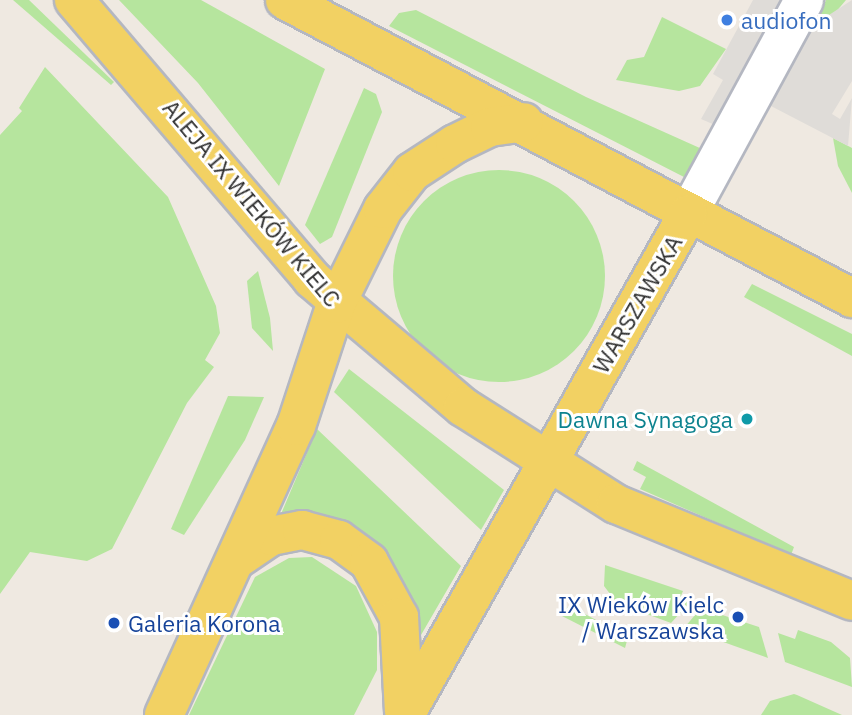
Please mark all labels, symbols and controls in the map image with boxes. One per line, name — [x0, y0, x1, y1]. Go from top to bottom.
place label: audiofon — [741, 6, 831, 34]
marker: audiofon — [719, 12, 735, 28]
street label: ALEJA IX WIEKÓW KIELC — [157, 94, 347, 312]
street label: WARSZAWSKA — [586, 230, 688, 378]
place label: Dawna Synagoga — [557, 405, 733, 433]
marker: Dawna Synagoga — [739, 411, 755, 427]
place label: IX Wieków Kielc / Warszawska — [558, 590, 724, 644]
place label: Galeria Korona — [128, 609, 280, 637]
marker: IX Wieków Kielc / Warszawska — [730, 609, 746, 625]
marker: Galeria Korona — [106, 615, 122, 631]

